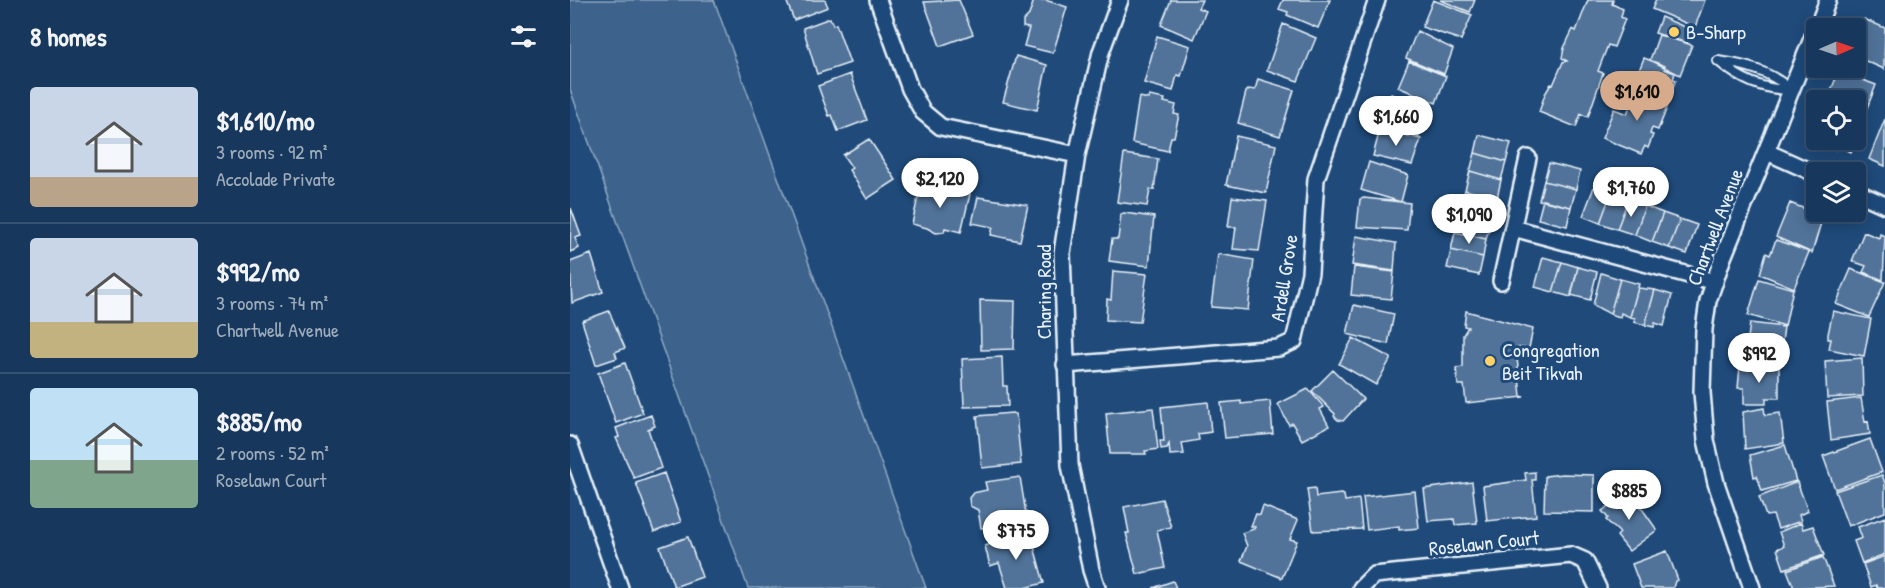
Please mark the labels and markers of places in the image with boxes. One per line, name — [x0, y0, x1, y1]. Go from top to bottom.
place label: B-Sharp — [1686, 18, 1746, 45]
marker: B-Sharp — [1667, 25, 1681, 39]
pin: $1,610 — [1588, 71, 1686, 122]
pin: $1,660 — [1347, 96, 1445, 147]
pin: $2,120 — [891, 158, 989, 209]
pin: $1,760 — [1582, 167, 1680, 218]
pin: $1,090 — [1420, 194, 1518, 245]
pin: $992 — [1723, 333, 1795, 384]
place label: Congregation Beit Tikvah — [1502, 336, 1600, 386]
marker: Congregation Beit Tikvah — [1483, 354, 1497, 368]
pin: $885 — [1593, 470, 1665, 521]
pin: $775 — [980, 510, 1052, 561]

